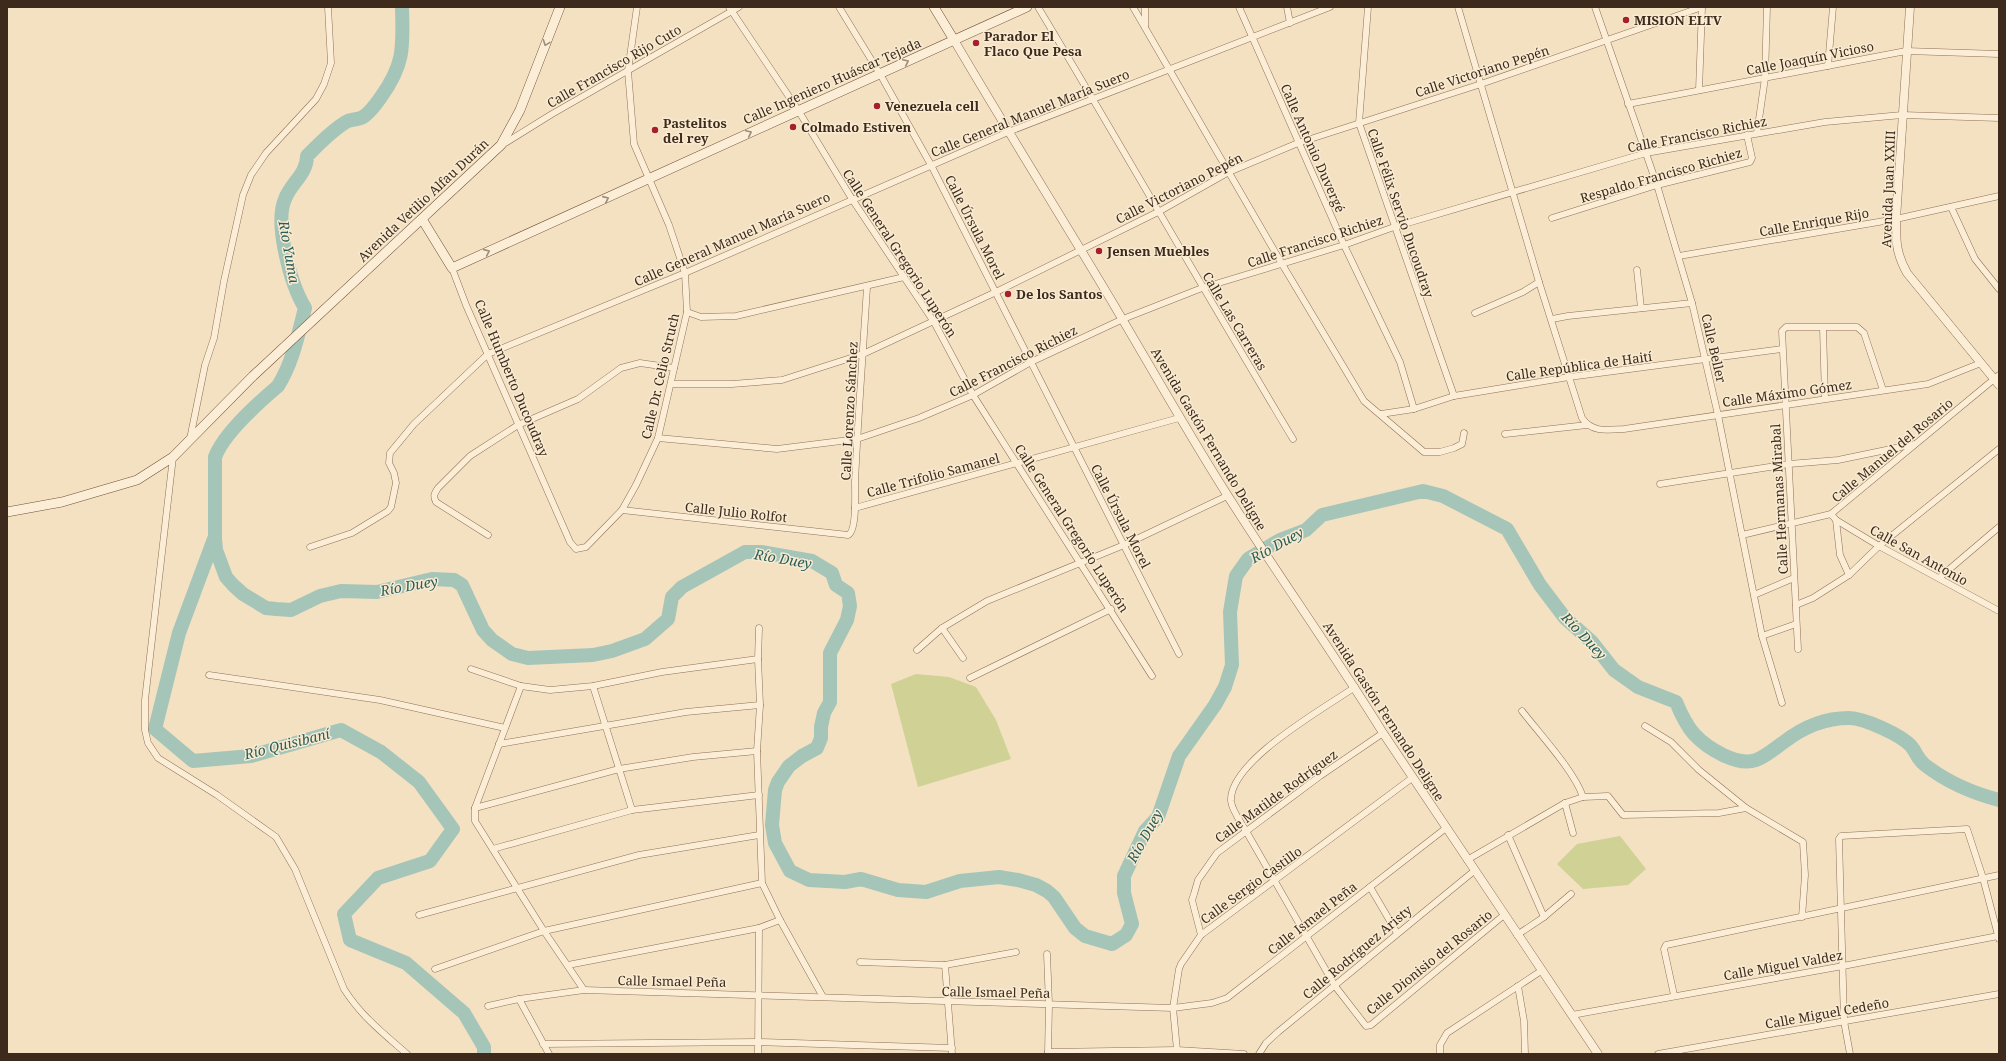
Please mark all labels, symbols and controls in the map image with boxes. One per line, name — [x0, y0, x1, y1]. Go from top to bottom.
place label: MISION ELTV — [1634, 11, 1723, 29]
marker: MISION ELTV — [1621, 15, 1631, 25]
street label: Calle Francisco Rijo Cuto — [543, 20, 685, 112]
place label: Parador El Flaco Que Pesa — [984, 27, 1082, 60]
street label: Calle Ingeniero Huáscar Tejada — [740, 34, 924, 128]
street label: Calle Joaquín Vicioso — [1745, 37, 1875, 79]
marker: Parador El Flaco Que Pesa — [971, 38, 981, 48]
one-way arrow — [543, 40, 551, 47]
street label: Calle Victoriano Pepén — [1413, 41, 1552, 101]
one-way arrow — [902, 59, 910, 67]
street label: Calle General Manuel María Suero — [928, 65, 1132, 161]
street label: Calle Antonio Duvergé — [1277, 81, 1350, 215]
place label: Venezuela cell — [885, 97, 979, 115]
marker: Venezuela cell — [872, 101, 882, 111]
street label: Calle Francisco Richiez — [1626, 112, 1768, 156]
place label: Pastelitos del rey — [663, 114, 727, 147]
place label: Colmado Estiven — [801, 118, 912, 136]
marker: Colmado Estiven — [788, 122, 798, 132]
marker: Pastelitos del rey — [650, 125, 660, 135]
street label: Calle Félix Servio Ducoudray — [1364, 126, 1439, 301]
one-way arrow — [745, 130, 753, 138]
street label: Avenida Juan XXIII — [1877, 130, 1899, 248]
street label: Avenida Vetilio Alfau Durán — [354, 134, 493, 266]
street label: Respaldo Francisco Richiez — [1578, 143, 1744, 207]
street label: Calle Victoriano Pepén — [1112, 148, 1246, 228]
street label: Calle General Gregorio Luperón — [839, 165, 962, 341]
street label: Calle Úrsula Morel — [941, 172, 1009, 282]
street label: Calle General Manuel María Suero — [631, 188, 833, 290]
one-way arrow — [601, 196, 609, 204]
street label: Calle Enrique Rijo — [1758, 203, 1870, 241]
street label: Calle Francisco Richiez — [1245, 211, 1385, 271]
water label: Río Yuma — [274, 218, 304, 285]
place label: Jensen Muebles — [1106, 242, 1209, 260]
marker: Jensen Muebles — [1094, 246, 1104, 256]
one-way arrow — [483, 249, 491, 257]
street label: Calle Las Carreras — [1198, 268, 1272, 374]
place label: De los Santos — [1016, 285, 1102, 303]
marker: De los Santos — [1003, 289, 1013, 299]
street label: Calle Humberto Ducoudray — [471, 297, 554, 460]
street label: Calle Dr. Celio Struch — [637, 311, 683, 441]
street label: Calle Beller — [1697, 312, 1731, 384]
street label: Calle Francisco Richiez — [946, 321, 1080, 401]
street label: Calle Lorenzo Sánchez — [836, 341, 862, 481]
street label: Avenida Gastón Fernando Deligne — [1147, 344, 1271, 534]
street label: Calle República de Haití — [1505, 347, 1654, 385]
street label: Calle Máximo Gómez — [1721, 375, 1853, 411]
street label: Calle Manuel del Rosario — [1827, 394, 1957, 506]
street label: Calle Hermanas Mirabal — [1766, 423, 1792, 575]
street label: Calle General Gregorio Luperón — [1011, 440, 1134, 616]
street label: Calle Trifolio Samanel — [865, 449, 1001, 501]
street label: Calle Úrsula Morel — [1087, 461, 1155, 571]
street label: Calle Julio Rolfot — [684, 498, 788, 526]
street label: Calle San Antonio — [1867, 521, 1971, 589]
water label: Río Duey — [1246, 522, 1307, 567]
water label: Río Duey — [752, 544, 813, 573]
water label: Río Duey — [378, 571, 439, 600]
water label: Río Duey — [1557, 607, 1611, 663]
street label: Avenida Gastón Fernando Deligne — [1319, 618, 1449, 804]
water label: Río Quisibaní — [241, 723, 333, 764]
street label: Calle Matilde Rodríguez — [1211, 745, 1341, 847]
water label: Río Duey — [1122, 806, 1167, 867]
street label: Calle Sergio Castillo — [1197, 842, 1305, 928]
street label: Calle Ismael Peña — [1264, 877, 1360, 959]
street label: Calle Rodríguez Aristy — [1299, 901, 1416, 1003]
street label: Calle Dionisio del Rosario — [1362, 905, 1496, 1019]
street label: Calle Miguel Valdez — [1722, 946, 1844, 984]
street label: Calle Ismael Peña — [617, 971, 727, 991]
street label: Calle Ismael Peña — [941, 982, 1051, 1002]
street label: Calle Miguel Cedeño — [1764, 993, 1890, 1033]

